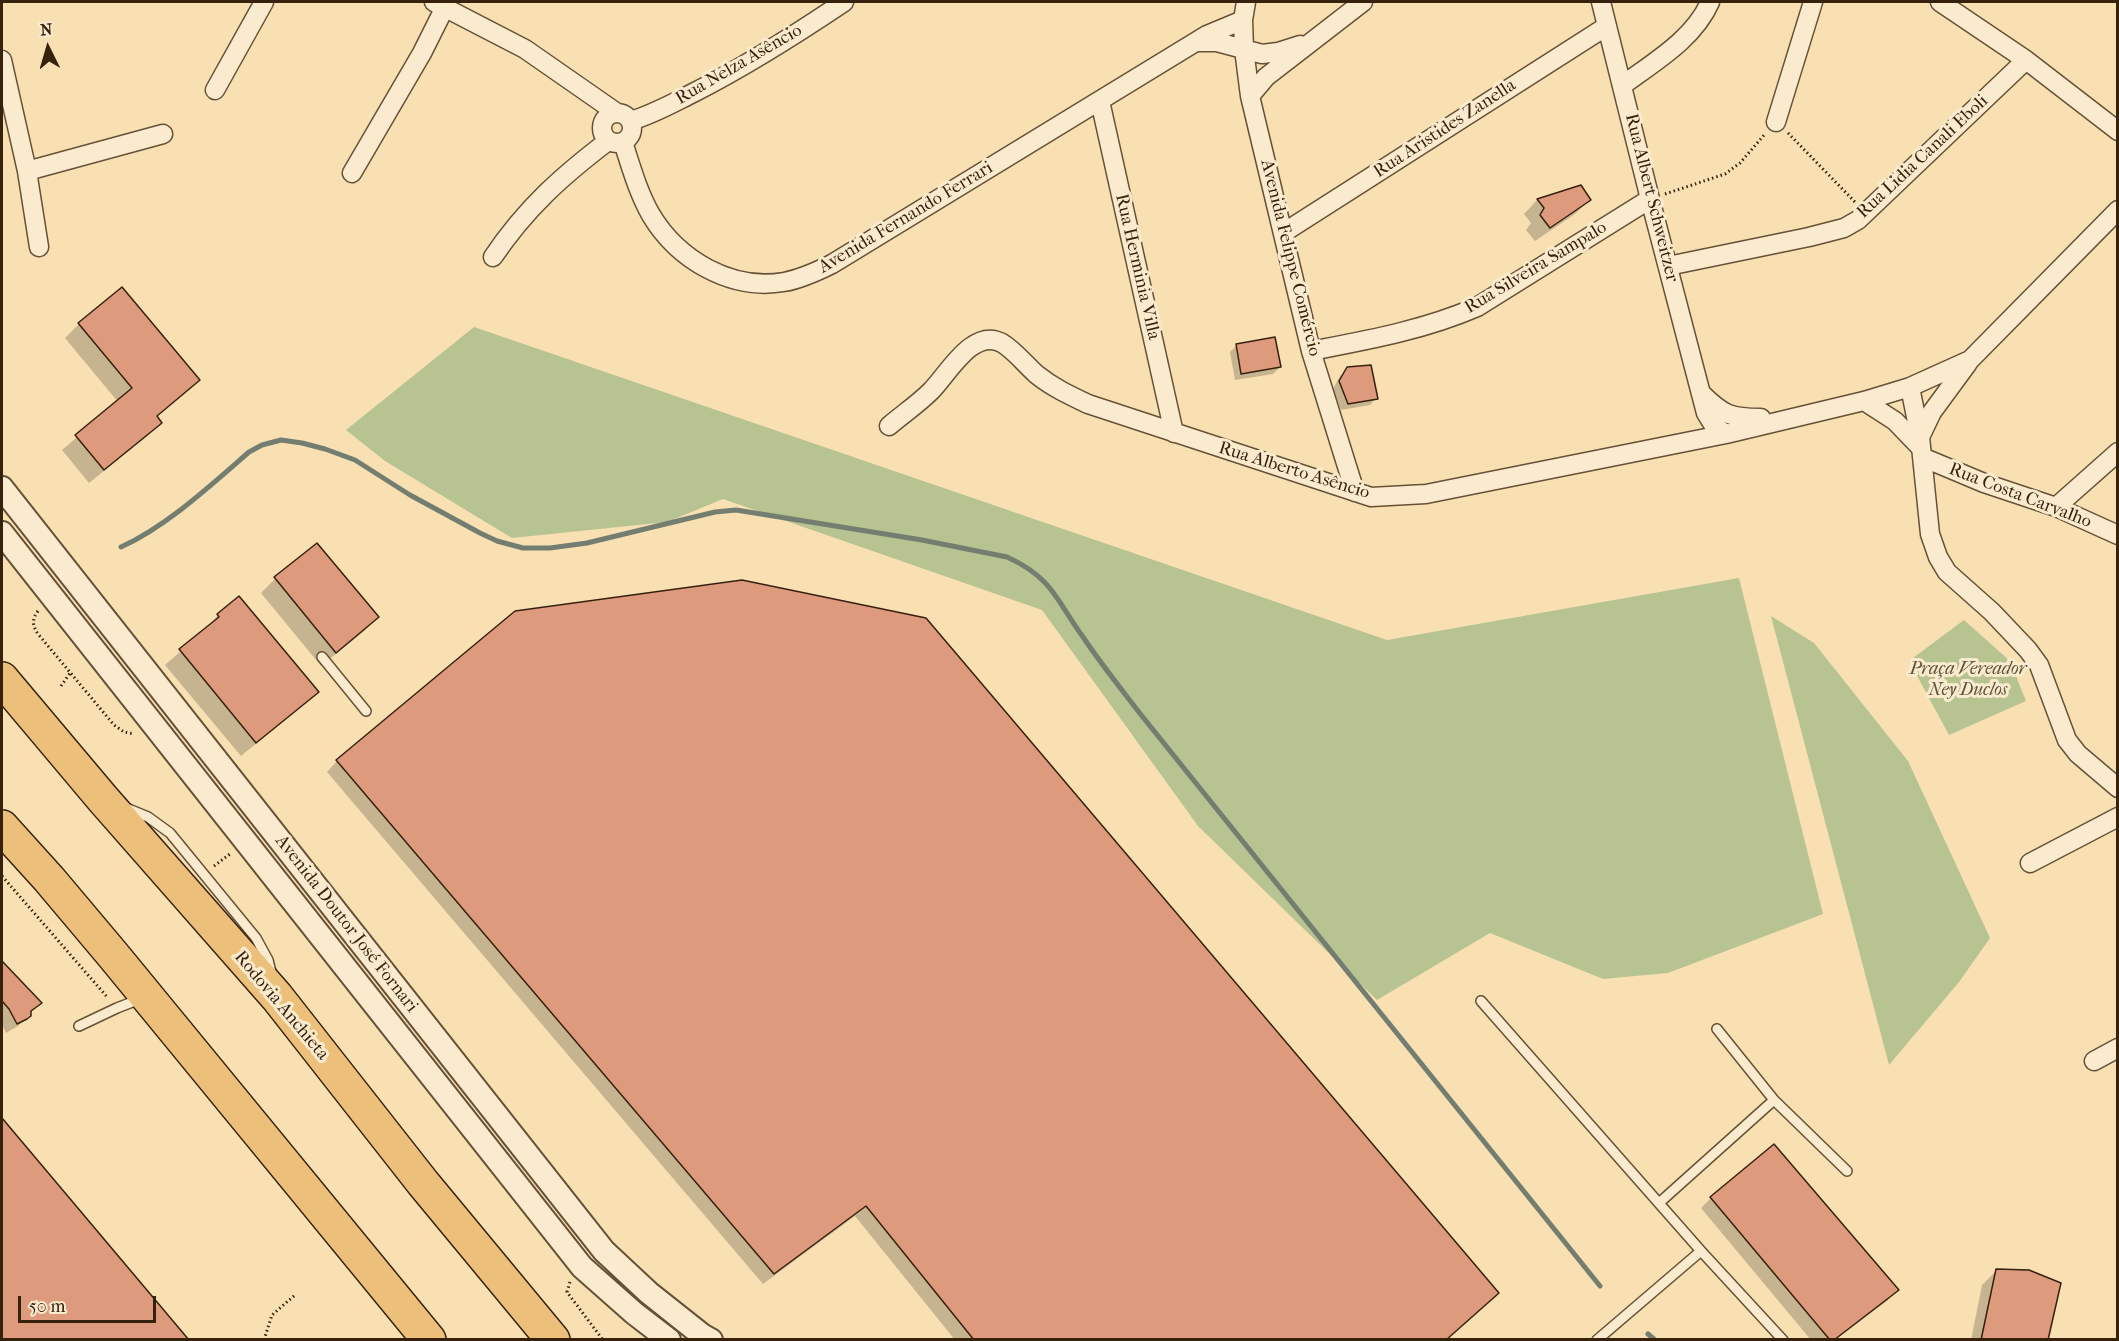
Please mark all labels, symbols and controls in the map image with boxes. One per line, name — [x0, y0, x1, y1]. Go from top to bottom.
north arrow — [18, 18, 78, 78]
text: N — [40, 20, 53, 40]
street label: Rua Nelza Asêncio — [672, 20, 806, 110]
street label: Rua Aristides Zanella — [1370, 75, 1520, 183]
street label: Rua Lidia Canali Eboli — [1853, 91, 1993, 223]
street label: Rua Albert Schweitzer — [1620, 111, 1682, 285]
street label: Avenida Fernando Ferrari — [815, 157, 997, 279]
street label: Avenida Felippe Comércio — [1255, 157, 1325, 359]
street label: Rua Herminia Villa — [1110, 192, 1164, 342]
street label: Rua Silveira Sampalo — [1461, 217, 1611, 319]
street label: Rua Alberto Asêncio — [1216, 438, 1372, 504]
street label: Rua Costa Carvalho — [1946, 459, 2094, 533]
park label: Praça Vereador Ney Duclos — [1909, 659, 2027, 702]
street label: Avenida Doutor José Fornari — [270, 831, 422, 1017]
street label: Rodovia Anchieta — [229, 947, 333, 1065]
scale bar — [21, 1284, 159, 1322]
text: 50 m — [29, 1296, 65, 1317]

